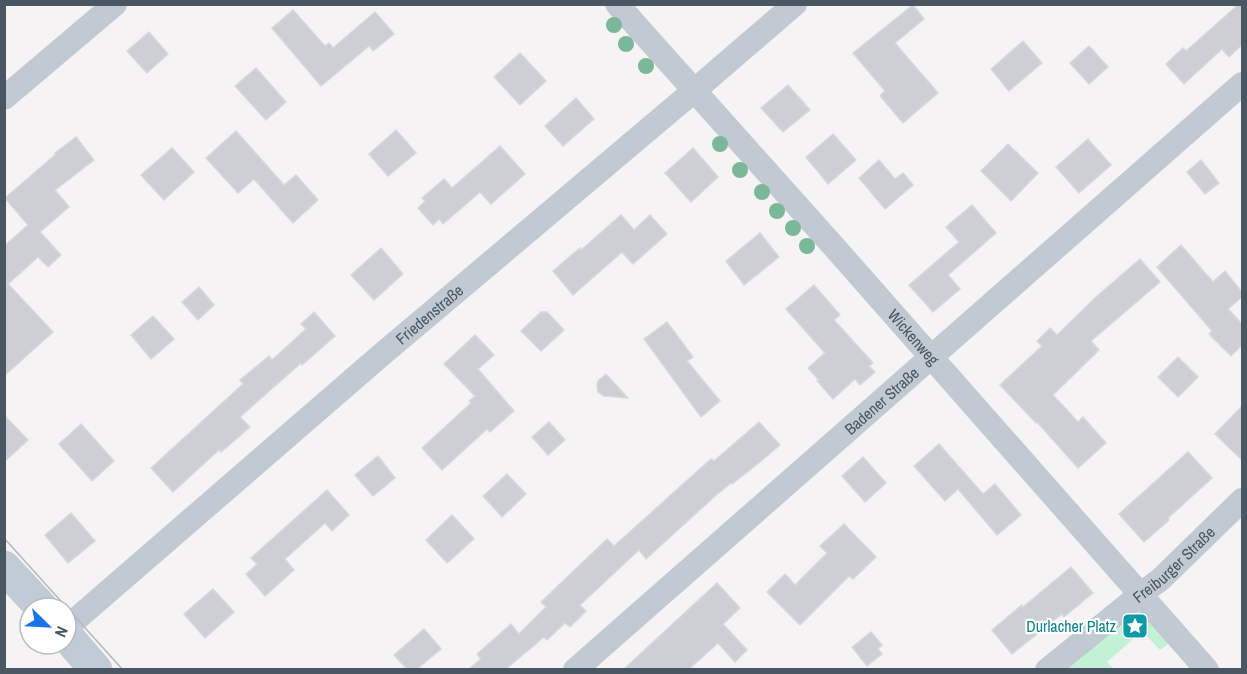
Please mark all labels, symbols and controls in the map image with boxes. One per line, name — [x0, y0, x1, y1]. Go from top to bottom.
street label: Friedenstraße — [391, 279, 468, 349]
street label: Wickenweg — [883, 304, 945, 370]
street label: Badener Straße — [839, 362, 924, 440]
street label: Freiburger Straße — [1128, 521, 1220, 608]
north arrow — [18, 596, 78, 656]
place icon: Durlacher Platz — [1120, 611, 1150, 641]
place label: Durlacher Platz — [1026, 615, 1116, 637]
text: N — [50, 623, 74, 641]

